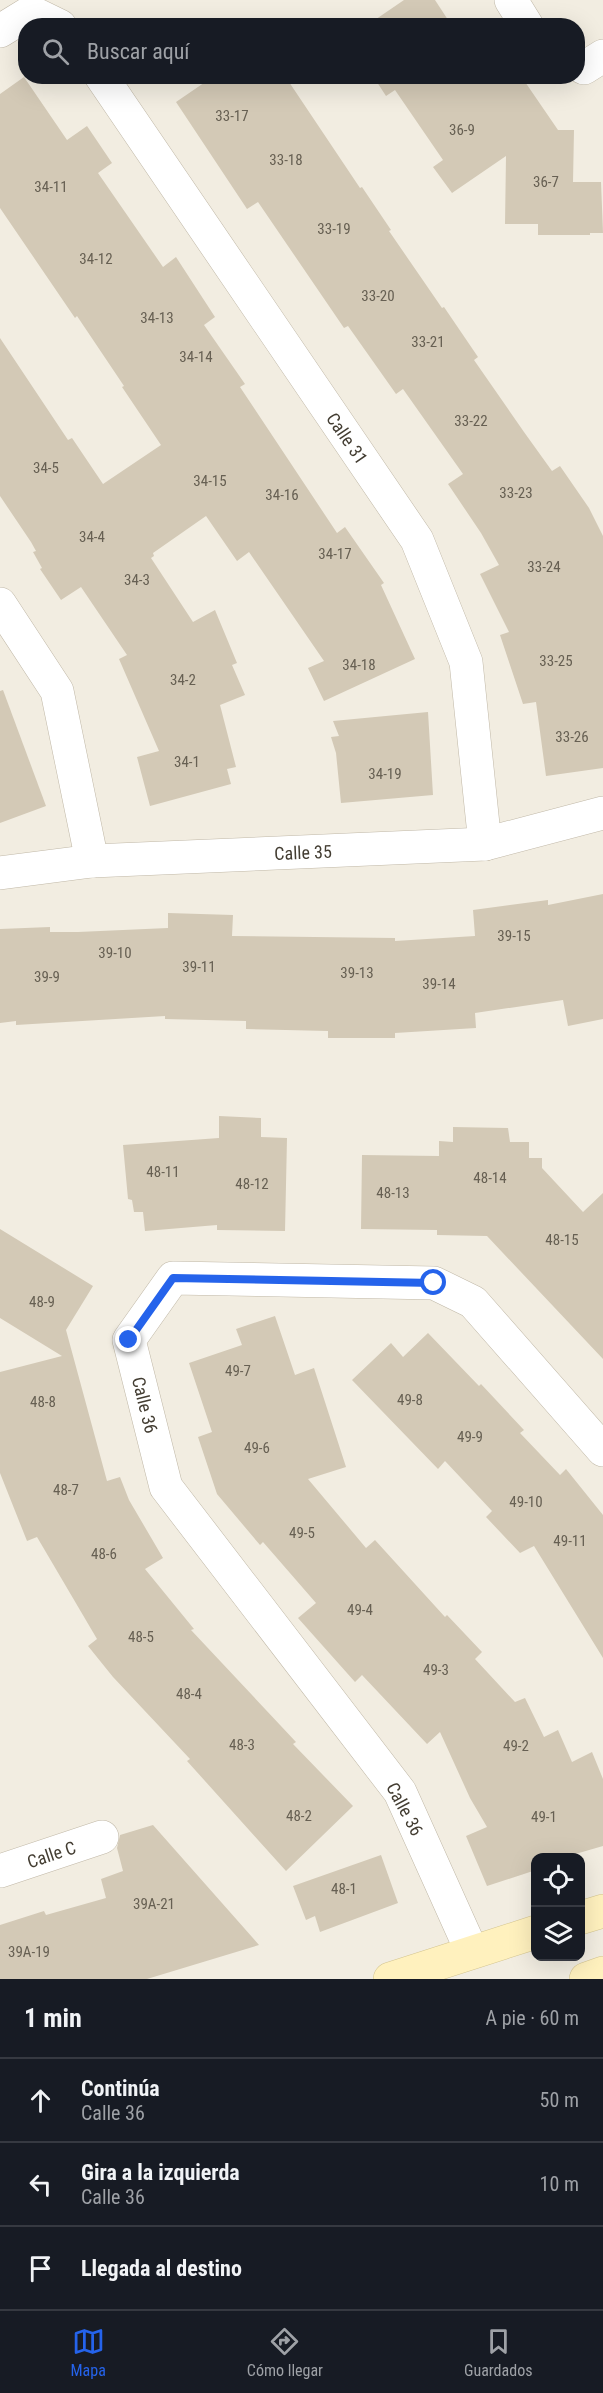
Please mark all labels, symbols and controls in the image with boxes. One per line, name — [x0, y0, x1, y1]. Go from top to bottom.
search box — [18, 18, 585, 84]
icon: search — [39, 35, 72, 68]
text: Buscar aquí — [87, 39, 190, 64]
house number: 33-17 — [215, 107, 249, 125]
house number: 36-9 — [449, 121, 475, 139]
house number: 33-18 — [269, 151, 303, 169]
house number: 36-7 — [533, 173, 559, 191]
house number: 34-11 — [34, 178, 68, 196]
house number: 33-19 — [317, 220, 351, 238]
house number: 34-12 — [79, 250, 113, 268]
house number: 33-20 — [361, 287, 395, 305]
house number: 34-13 — [140, 309, 174, 327]
house number: 33-21 — [411, 333, 445, 351]
house number: 34-14 — [179, 348, 213, 366]
street label: Calle 31 — [323, 408, 372, 468]
house number: 33-22 — [454, 412, 488, 430]
house number: 34-5 — [33, 459, 59, 477]
house number: 34-15 — [193, 472, 227, 490]
house number: 33-23 — [499, 484, 533, 502]
house number: 34-16 — [265, 486, 299, 504]
house number: 34-4 — [79, 528, 105, 546]
house number: 34-17 — [318, 545, 352, 563]
house number: 33-24 — [527, 558, 561, 576]
house number: 34-3 — [124, 571, 150, 589]
house number: 33-25 — [539, 652, 573, 670]
house number: 34-18 — [342, 656, 376, 674]
house number: 34-2 — [170, 671, 196, 689]
house number: 33-26 — [555, 728, 589, 746]
house number: 34-1 — [174, 753, 200, 771]
house number: 34-19 — [368, 765, 402, 783]
street label: Calle 35 — [274, 840, 332, 864]
house number: 39-15 — [497, 927, 531, 945]
house number: 39-10 — [98, 944, 132, 962]
house number: 39-11 — [182, 958, 216, 976]
house number: 39-13 — [340, 964, 374, 982]
house number: 39-9 — [34, 968, 60, 986]
house number: 39-14 — [422, 975, 456, 993]
house number: 48-11 — [146, 1163, 180, 1181]
house number: 48-14 — [473, 1169, 507, 1187]
house number: 48-12 — [235, 1175, 269, 1193]
house number: 48-13 — [376, 1184, 410, 1202]
house number: 48-15 — [545, 1231, 579, 1249]
route start — [420, 1269, 446, 1295]
house number: 48-9 — [29, 1293, 55, 1311]
route end — [115, 1326, 141, 1352]
house number: 49-7 — [225, 1362, 251, 1380]
street label: Calle 36 — [128, 1375, 162, 1435]
house number: 49-8 — [397, 1391, 423, 1409]
house number: 48-8 — [30, 1393, 56, 1411]
house number: 49-9 — [457, 1428, 483, 1446]
house number: 49-6 — [244, 1439, 270, 1457]
house number: 48-7 — [53, 1481, 79, 1499]
house number: 49-10 — [509, 1493, 543, 1511]
house number: 49-5 — [289, 1524, 315, 1542]
house number: 49-11 — [553, 1532, 587, 1550]
house number: 48-6 — [91, 1545, 117, 1563]
house number: 49-4 — [347, 1601, 373, 1619]
house number: 48-5 — [128, 1628, 154, 1646]
house number: 49-3 — [423, 1661, 449, 1679]
house number: 48-4 — [176, 1685, 202, 1703]
house number: 48-3 — [229, 1736, 255, 1754]
house number: 49-2 — [503, 1737, 529, 1755]
street label: Calle 36 — [382, 1779, 428, 1839]
house number: 48-2 — [286, 1807, 312, 1825]
house number: 49-1 — [531, 1808, 557, 1826]
street label: Calle C — [24, 1836, 78, 1872]
map controls — [531, 1853, 585, 1961]
button: locate — [531, 1853, 585, 1907]
house number: 48-1 — [331, 1880, 357, 1898]
house number: 39A-21 — [133, 1895, 175, 1913]
button: layers — [531, 1907, 585, 1961]
house number: 39A-19 — [8, 1943, 50, 1961]
text: 1 min — [24, 2003, 82, 2033]
text: A pie · 60 m — [486, 2006, 579, 2030]
text: Continúa — [81, 2076, 160, 2101]
icon: ahead — [24, 2084, 57, 2117]
text: 50 m — [540, 2088, 579, 2112]
text: Calle 36 — [81, 2101, 145, 2125]
text: Gira a la izquierda — [81, 2160, 240, 2185]
icon: left — [24, 2168, 57, 2201]
text: 10 m — [540, 2172, 579, 2196]
text: Calle 36 — [81, 2185, 145, 2209]
icon: arrive — [24, 2252, 57, 2285]
text: Llegada al destino — [81, 2256, 242, 2281]
tab: Mapa — [71, 2325, 106, 2380]
tab: Cómo llegar — [247, 2325, 323, 2380]
tab: Guardados — [464, 2325, 532, 2380]

